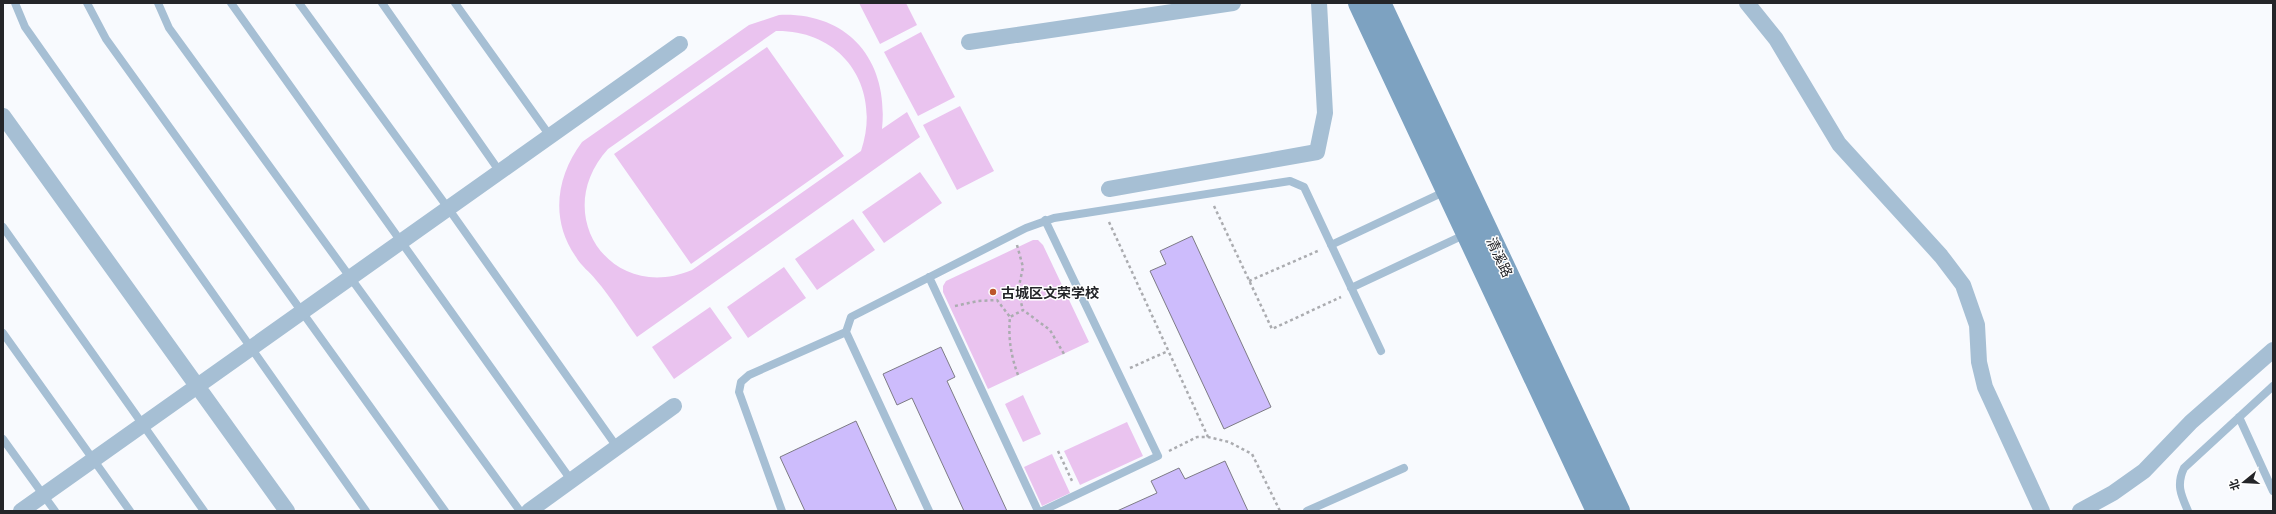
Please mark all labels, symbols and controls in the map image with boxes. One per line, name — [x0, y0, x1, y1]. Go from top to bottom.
street label: 清溪路 — [1483, 234, 1517, 280]
place label: 古城区文荣学校 — [1001, 284, 1099, 301]
marker: 古城区文荣学校 — [988, 287, 998, 297]
north arrow — [2224, 462, 2264, 502]
text: 北 — [2226, 478, 2242, 492]

